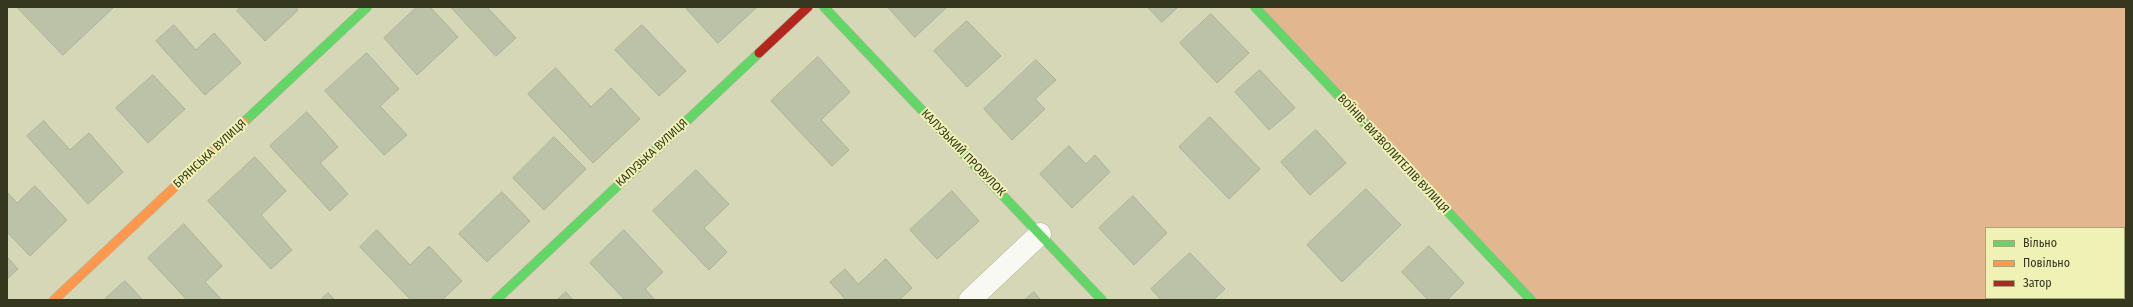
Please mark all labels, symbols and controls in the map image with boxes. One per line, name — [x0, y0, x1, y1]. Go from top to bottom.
street label: ВОЇНІВ-ВИЗВОЛИТЕЛІВ ВУЛИЦЯ — [1334, 92, 1452, 216]
street label: КАЛУЗЬКИЙ ПРОВУЛОК — [918, 107, 1008, 199]
street label: КАЛУЗЬКА ВУЛИЦЯ — [613, 116, 691, 190]
street label: БРЯНСЬКА ВУЛИЦЯ — [171, 117, 249, 191]
legend — [1985, 227, 2125, 299]
text: Вільно — [2023, 236, 2057, 250]
text: Повільно — [2023, 256, 2070, 270]
text: Затор — [2023, 276, 2052, 290]

